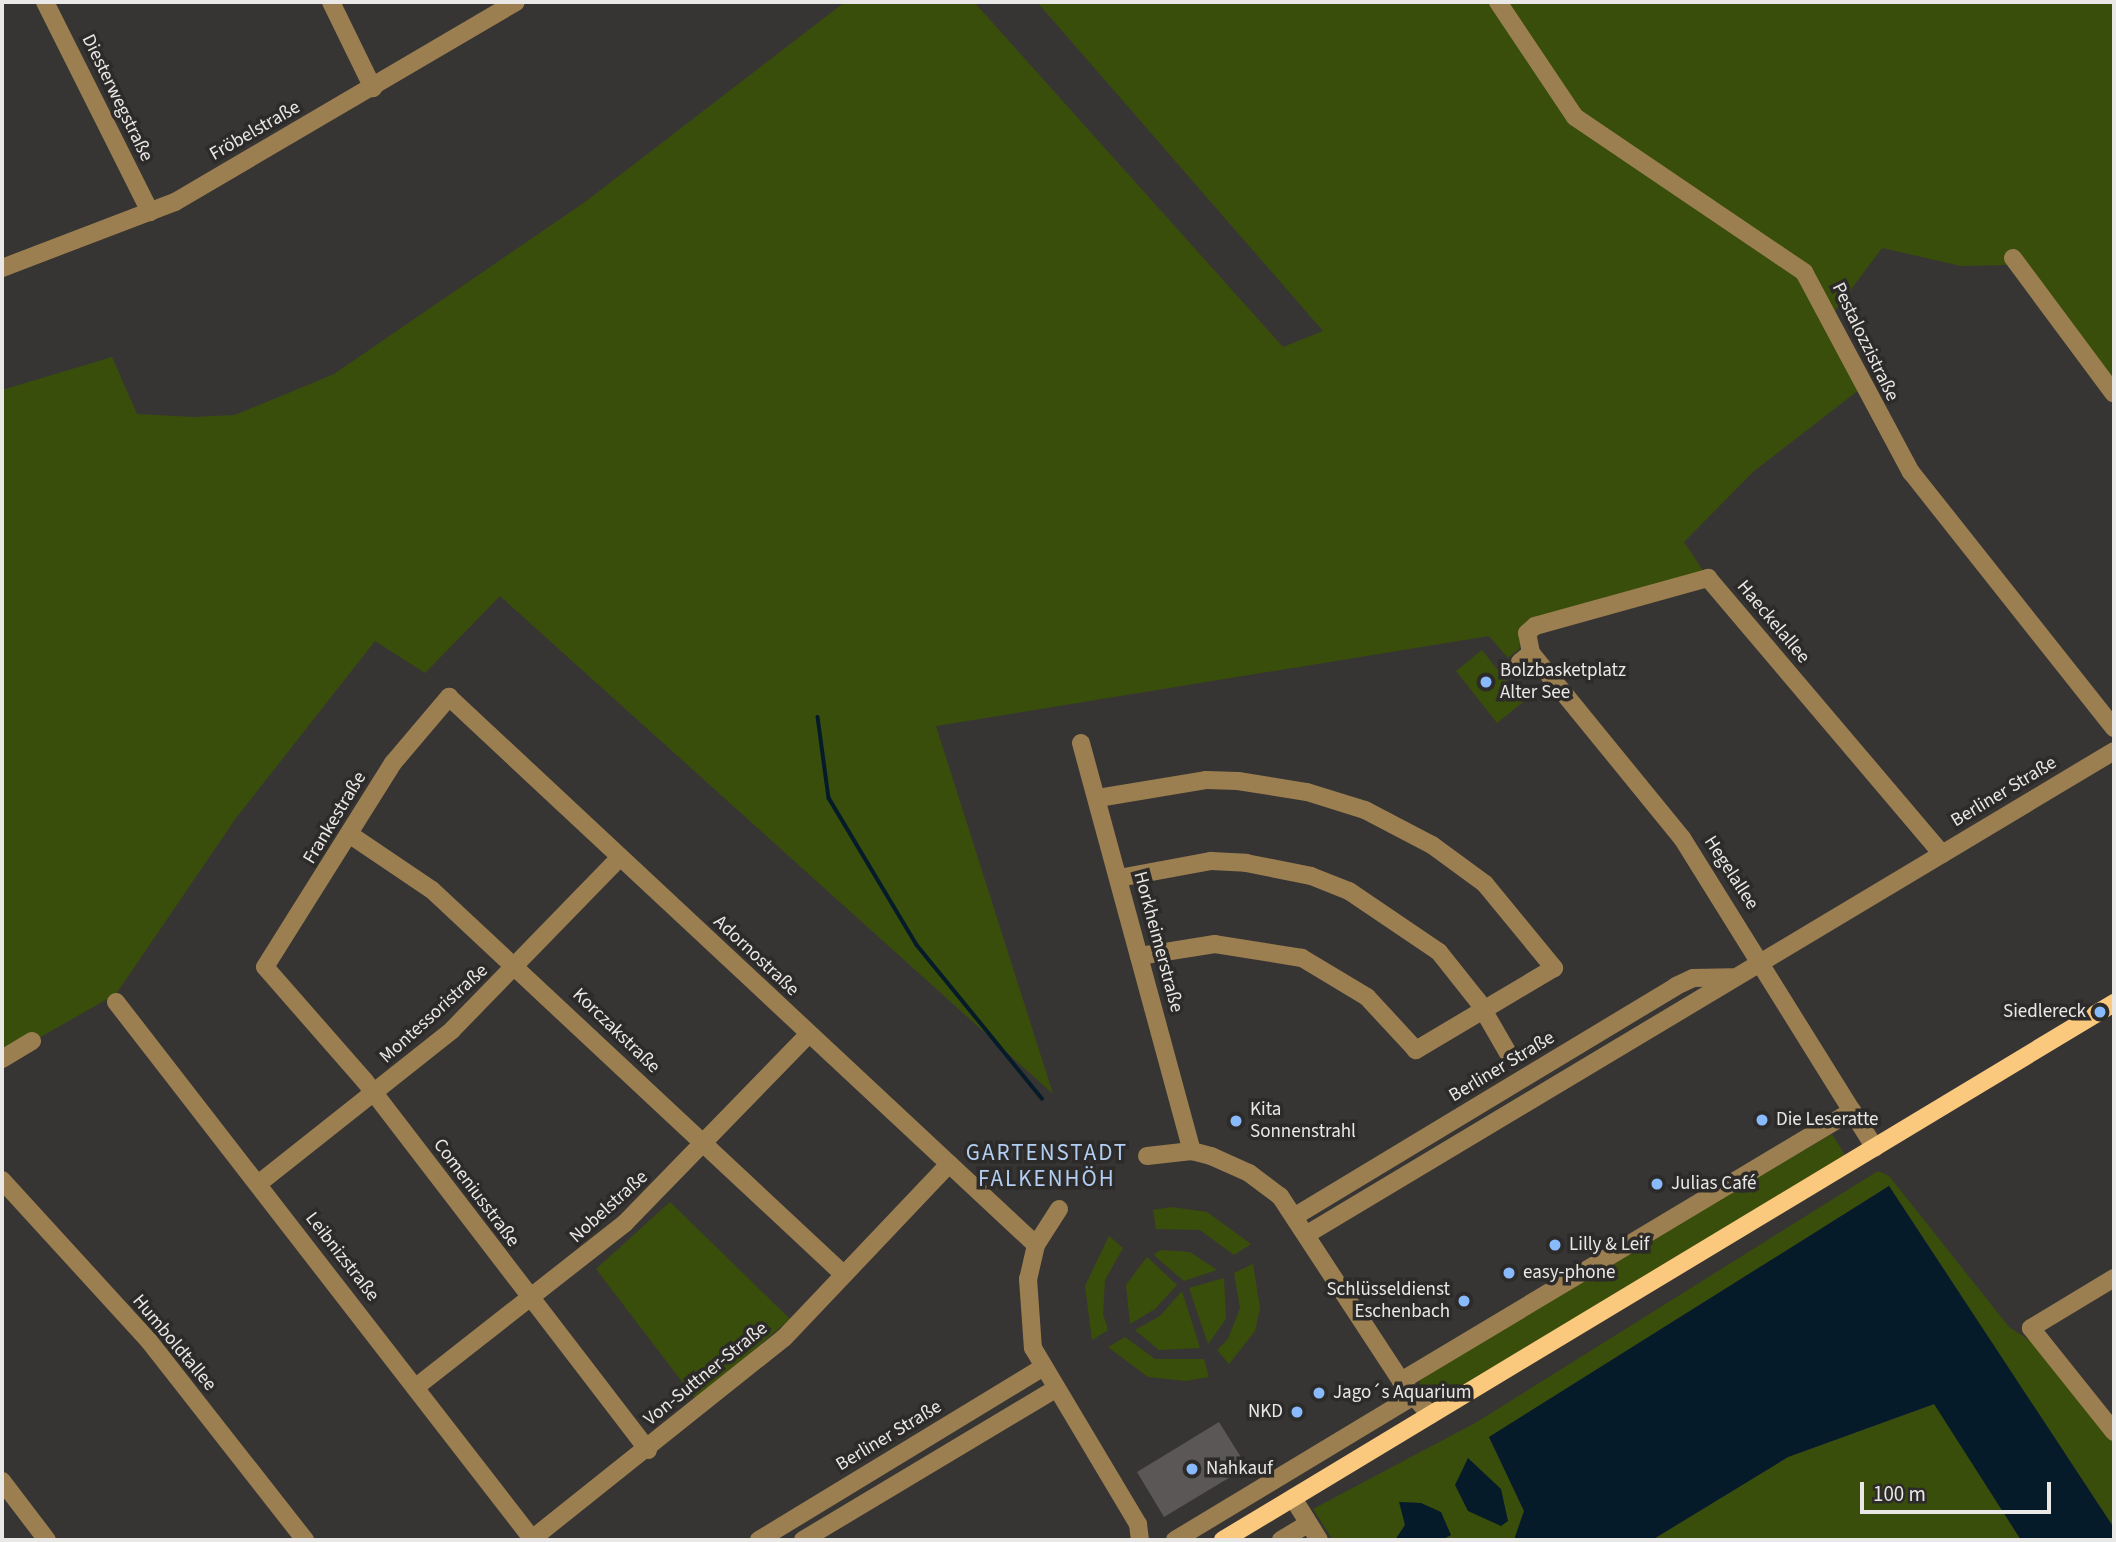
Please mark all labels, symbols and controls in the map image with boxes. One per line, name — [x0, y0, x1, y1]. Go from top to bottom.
street label: Diesterwegstraße — [76, 31, 158, 165]
street label: Fröbelstraße — [206, 96, 304, 166]
street label: Pestalozzistraße — [1827, 279, 1903, 405]
street label: Haeckelallee — [1732, 576, 1814, 668]
place label: Bolzbasketplatz Alter See — [1500, 660, 1626, 704]
marker: Bolzbasketplatz Alter See — [1478, 674, 1494, 690]
street label: Berliner Straße — [1947, 752, 2061, 832]
street label: Frankestraße — [299, 768, 371, 868]
street label: Hegelallee — [1699, 832, 1763, 914]
street label: Horkheimerstraße — [1128, 869, 1188, 1015]
street label: Adornostraße — [709, 911, 803, 1001]
street label: Montessoristraße — [375, 959, 493, 1069]
street label: Korczakstraße — [567, 984, 665, 1078]
place label: Siedlereck — [2003, 1001, 2086, 1023]
marker: Siedlereck — [2092, 1004, 2108, 1020]
street label: Berliner Straße — [1445, 1027, 1559, 1107]
place label: Kita Sonnenstrahl — [1250, 1099, 1356, 1143]
place label: Die Leseratte — [1776, 1109, 1878, 1131]
marker: Die Leseratte — [1754, 1112, 1770, 1128]
marker: Kita Sonnenstrahl — [1228, 1113, 1244, 1129]
street label: Comeniusstraße — [428, 1134, 524, 1252]
district label: GARTENSTADT FALKENHÖH — [967, 1139, 1127, 1193]
street label: Nobelstraße — [565, 1166, 653, 1248]
place label: Julias Café — [1671, 1173, 1756, 1195]
marker: Julias Café — [1649, 1176, 1665, 1192]
street label: Leibnizstraße — [300, 1208, 384, 1306]
place label: Lilly & Leif — [1569, 1234, 1649, 1256]
marker: Lilly & Leif — [1547, 1237, 1563, 1253]
place label: easy-phone — [1523, 1262, 1615, 1284]
marker: easy-phone — [1501, 1265, 1517, 1281]
place label: Schlüsseldienst Eschenbach — [1326, 1279, 1450, 1323]
street label: Humboldtallee — [127, 1290, 221, 1396]
marker: Schlüsseldienst Eschenbach — [1456, 1293, 1472, 1309]
street label: Von-Suttner-Straße — [640, 1317, 772, 1431]
place label: Jago´s Aquarium — [1333, 1382, 1471, 1404]
marker: Jago´s Aquarium — [1311, 1385, 1327, 1401]
street label: Berliner Straße — [832, 1396, 946, 1476]
place label: NKD — [1248, 1401, 1283, 1423]
marker: NKD — [1289, 1404, 1305, 1420]
place label: Nahkauf — [1206, 1458, 1273, 1480]
marker: Nahkauf — [1184, 1461, 1200, 1477]
scale bar — [1864, 1468, 2055, 1512]
text: 100 m — [1873, 1479, 1926, 1509]

